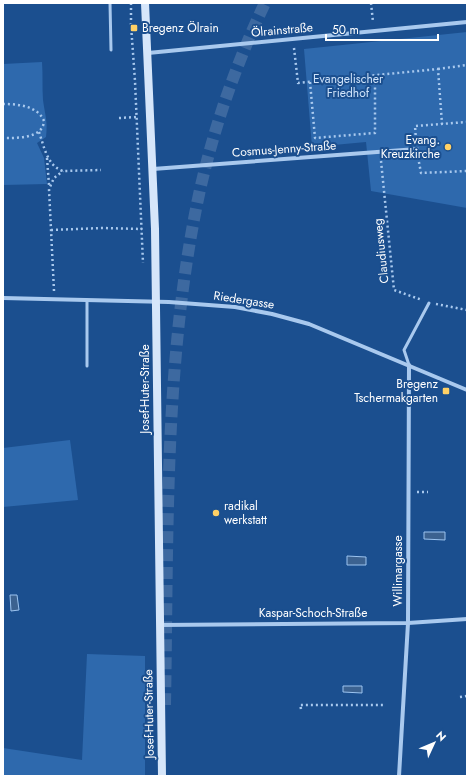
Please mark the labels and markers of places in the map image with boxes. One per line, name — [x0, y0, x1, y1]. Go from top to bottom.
place label: Bregenz Ölrain — [142, 19, 219, 37]
marker: Bregenz Ölrain — [129, 23, 139, 33]
place label: Evang. Kreuzkirche — [381, 131, 440, 163]
marker: Evang. Kreuzkirche — [443, 142, 453, 152]
place label: Bregenz Tschermakgarten — [354, 375, 438, 407]
marker: Bregenz Tschermakgarten — [441, 386, 451, 396]
place label: radikal werkstatt — [224, 497, 267, 529]
marker: radikal werkstatt — [211, 508, 221, 518]

